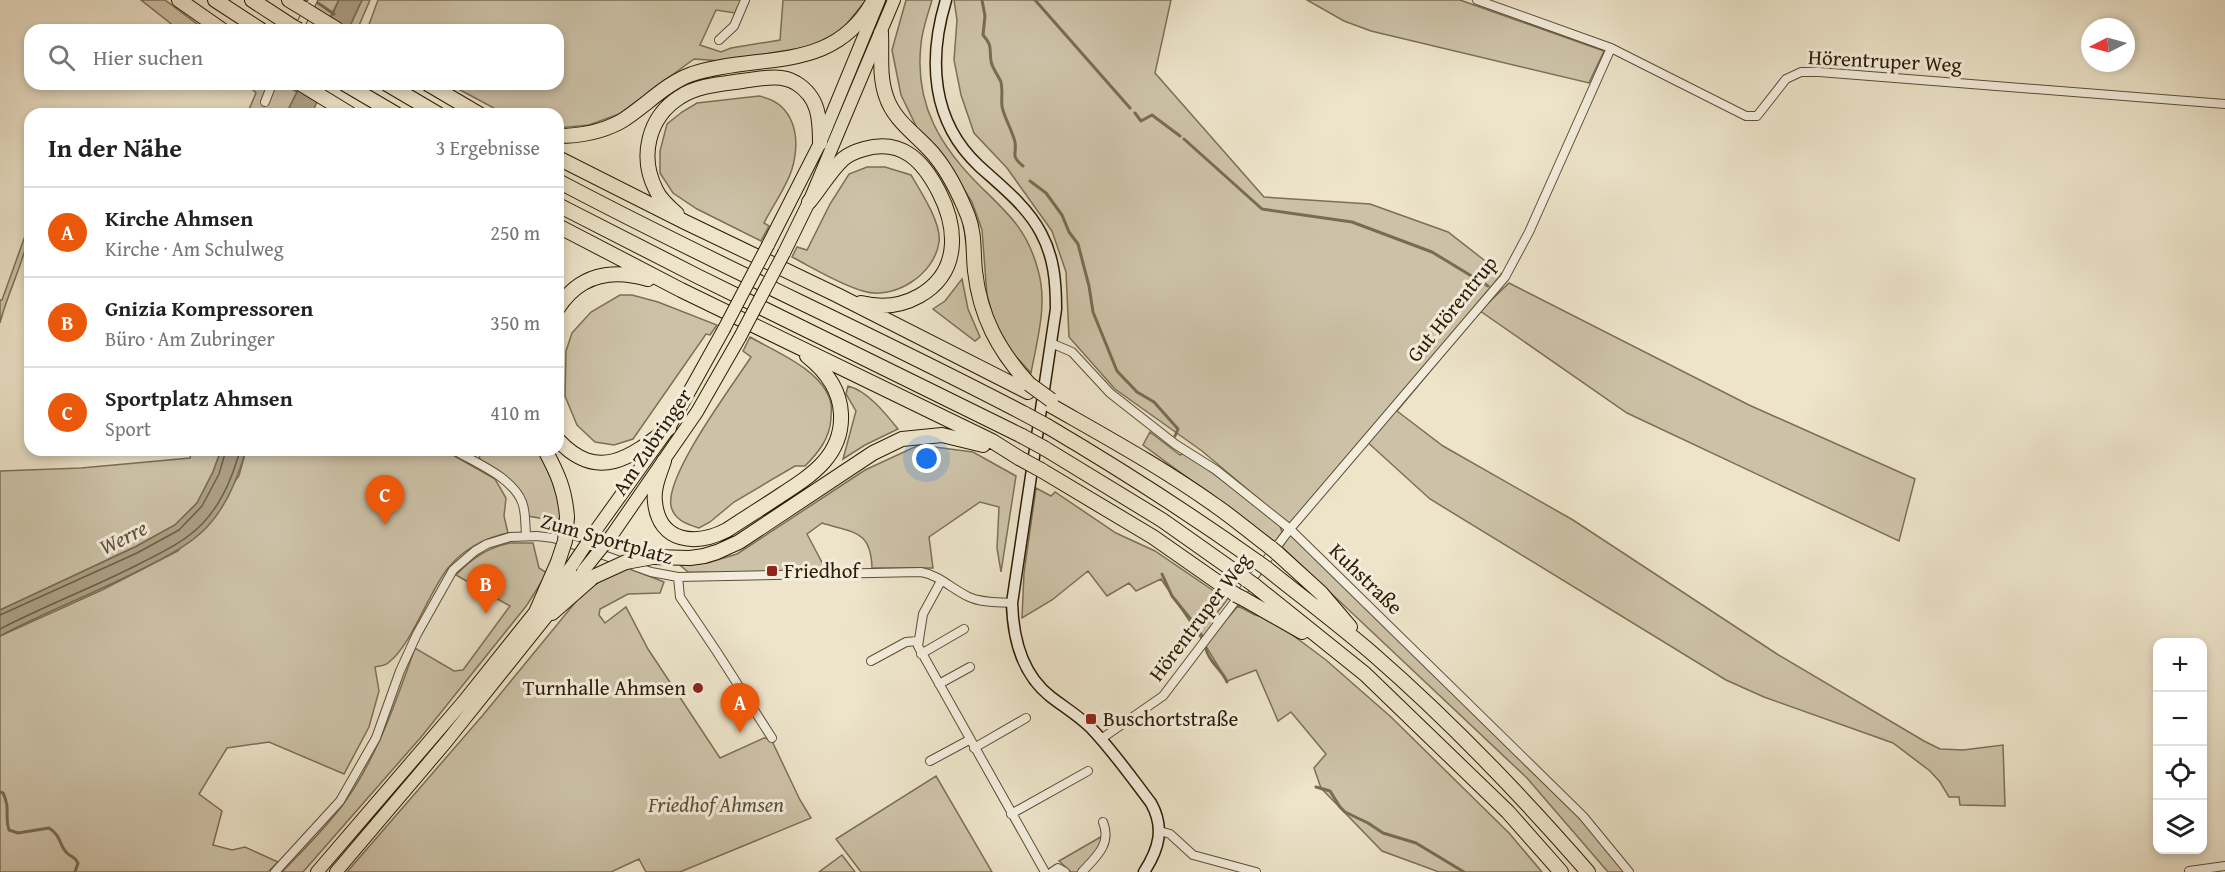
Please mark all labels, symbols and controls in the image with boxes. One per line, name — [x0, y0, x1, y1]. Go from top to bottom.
north arrow — [2081, 18, 2135, 72]
search box — [24, 24, 564, 90]
icon: search — [45, 41, 78, 74]
text: Hier suchen — [93, 41, 203, 73]
street label: Hörentruper Weg — [1807, 41, 1963, 80]
text: In der Nähe — [48, 128, 182, 167]
text: 3 Ergebnisse — [436, 133, 540, 162]
text: Kirche Ahmsen — [105, 202, 253, 234]
text: A — [61, 218, 74, 247]
text: 250 m — [490, 218, 540, 247]
text: Kirche · Am Schulweg — [105, 234, 284, 263]
street label: Gut Hörentrup — [1399, 249, 1504, 369]
text: Gnizia Kompressoren — [105, 292, 313, 324]
text: B — [61, 308, 74, 337]
text: 350 m — [490, 308, 540, 337]
text: Büro · Am Zubringer — [105, 324, 275, 353]
text: Sportplatz Ahmsen — [105, 382, 293, 414]
street label: Am Zubringer — [604, 382, 699, 501]
text: C — [62, 398, 73, 427]
text: 410 m — [490, 398, 540, 427]
text: Sport — [105, 414, 151, 443]
your location — [912, 444, 941, 473]
pin: C — [366, 476, 404, 525]
street label: Zum Sportplatz — [537, 505, 677, 572]
water label: Werre — [93, 511, 153, 563]
street label: Kuhstraße — [1323, 536, 1410, 622]
street label: Hörentruper Weg — [1141, 545, 1259, 687]
place label: Friedhof — [784, 555, 861, 586]
pin: B — [466, 564, 506, 614]
marker: Friedhof — [765, 564, 779, 578]
map controls — [2153, 638, 2207, 854]
button: + — [2153, 638, 2207, 692]
place label: Turnhalle Ahmsen — [523, 672, 686, 703]
marker: Turnhalle Ahmsen — [691, 681, 705, 695]
pin: A — [720, 684, 760, 733]
button: − — [2153, 692, 2207, 746]
place label: Buschortstraße — [1103, 703, 1239, 734]
marker: Buschortstraße — [1084, 712, 1098, 726]
button: locate — [2153, 746, 2207, 800]
park label: Friedhof Ahmsen — [647, 789, 784, 820]
button: layers — [2153, 800, 2207, 854]

